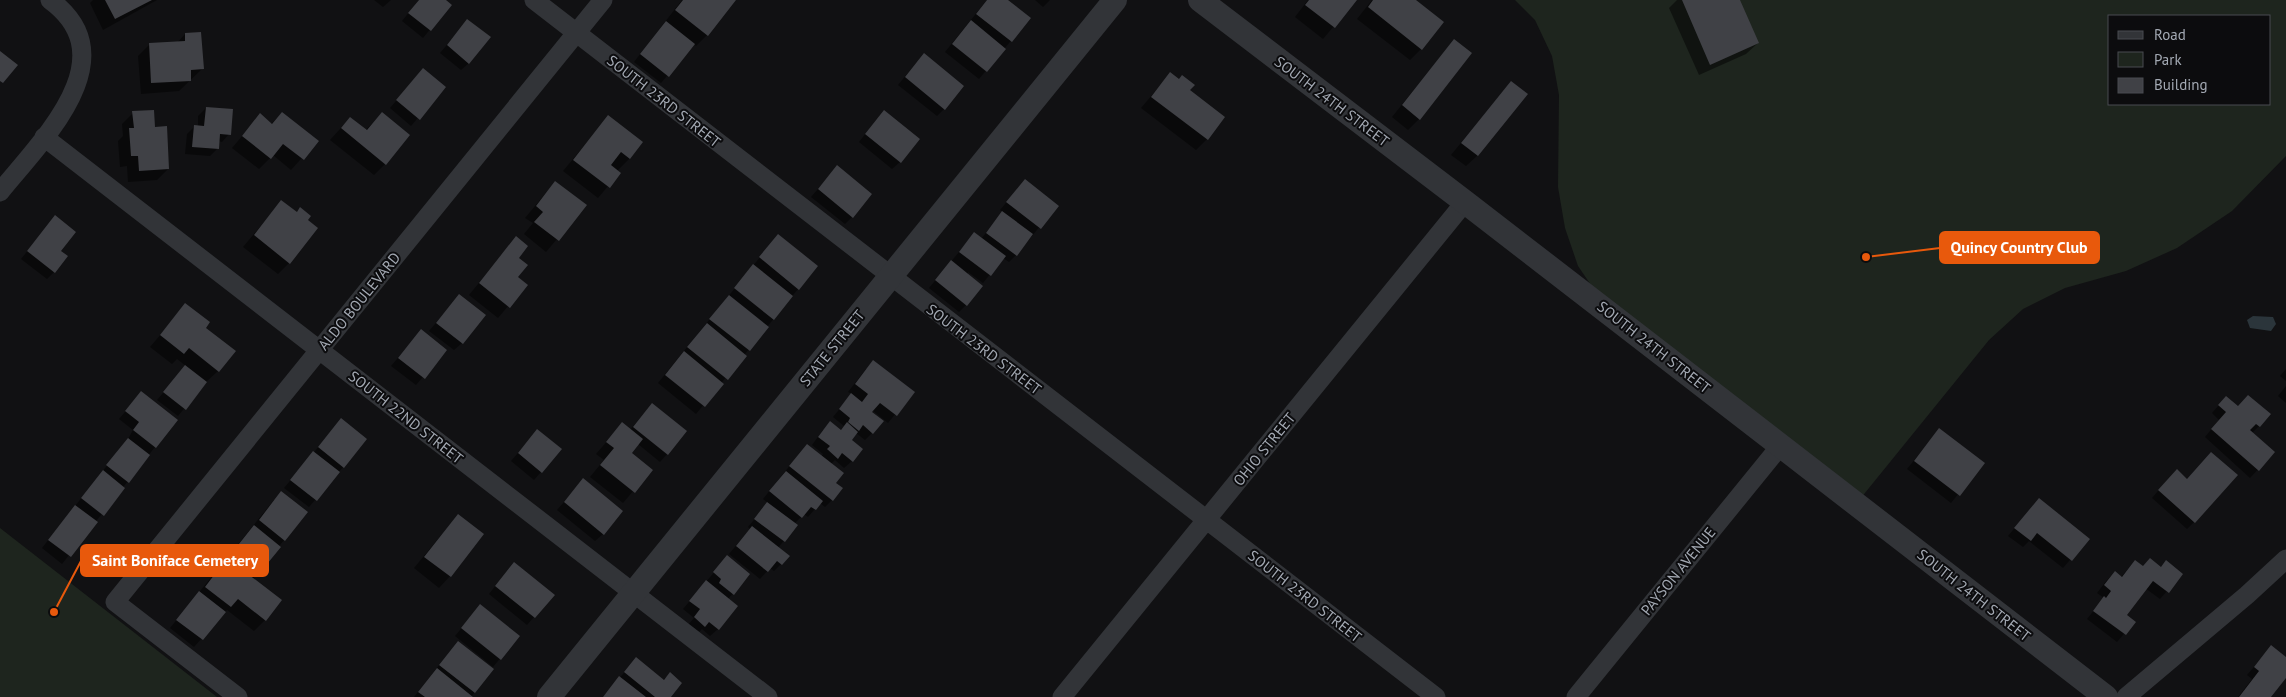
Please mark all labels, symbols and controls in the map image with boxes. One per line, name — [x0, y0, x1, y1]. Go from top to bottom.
legend — [2108, 15, 2271, 105]
text: Road — [2154, 25, 2186, 44]
text: Park — [2154, 50, 2182, 69]
street label: SOUTH 23RD STREET — [603, 51, 725, 152]
street label: SOUTH 24TH STREET — [1271, 52, 1394, 151]
text: Building — [2154, 75, 2208, 94]
callout: Quincy Country Club — [1940, 232, 2099, 263]
text: Quincy Country Club — [1950, 237, 2088, 257]
street label: ALDO BOULEVARD — [314, 248, 404, 354]
street label: SOUTH 24TH STREET — [1593, 297, 1715, 398]
street label: SOUTH 23RD STREET — [923, 300, 1046, 399]
street label: STATE STREET — [795, 305, 869, 390]
street label: SOUTH 22ND STREET — [345, 366, 468, 468]
street label: OHIO STREET — [1229, 408, 1300, 489]
street label: PAYSON AVENUE — [1637, 523, 1719, 619]
callout: Saint Boniface Cemetery — [81, 545, 268, 576]
street label: SOUTH 24TH STREET — [1913, 545, 2035, 646]
street label: SOUTH 23RD STREET — [1244, 546, 1366, 647]
text: Saint Boniface Cemetery — [92, 550, 258, 570]

